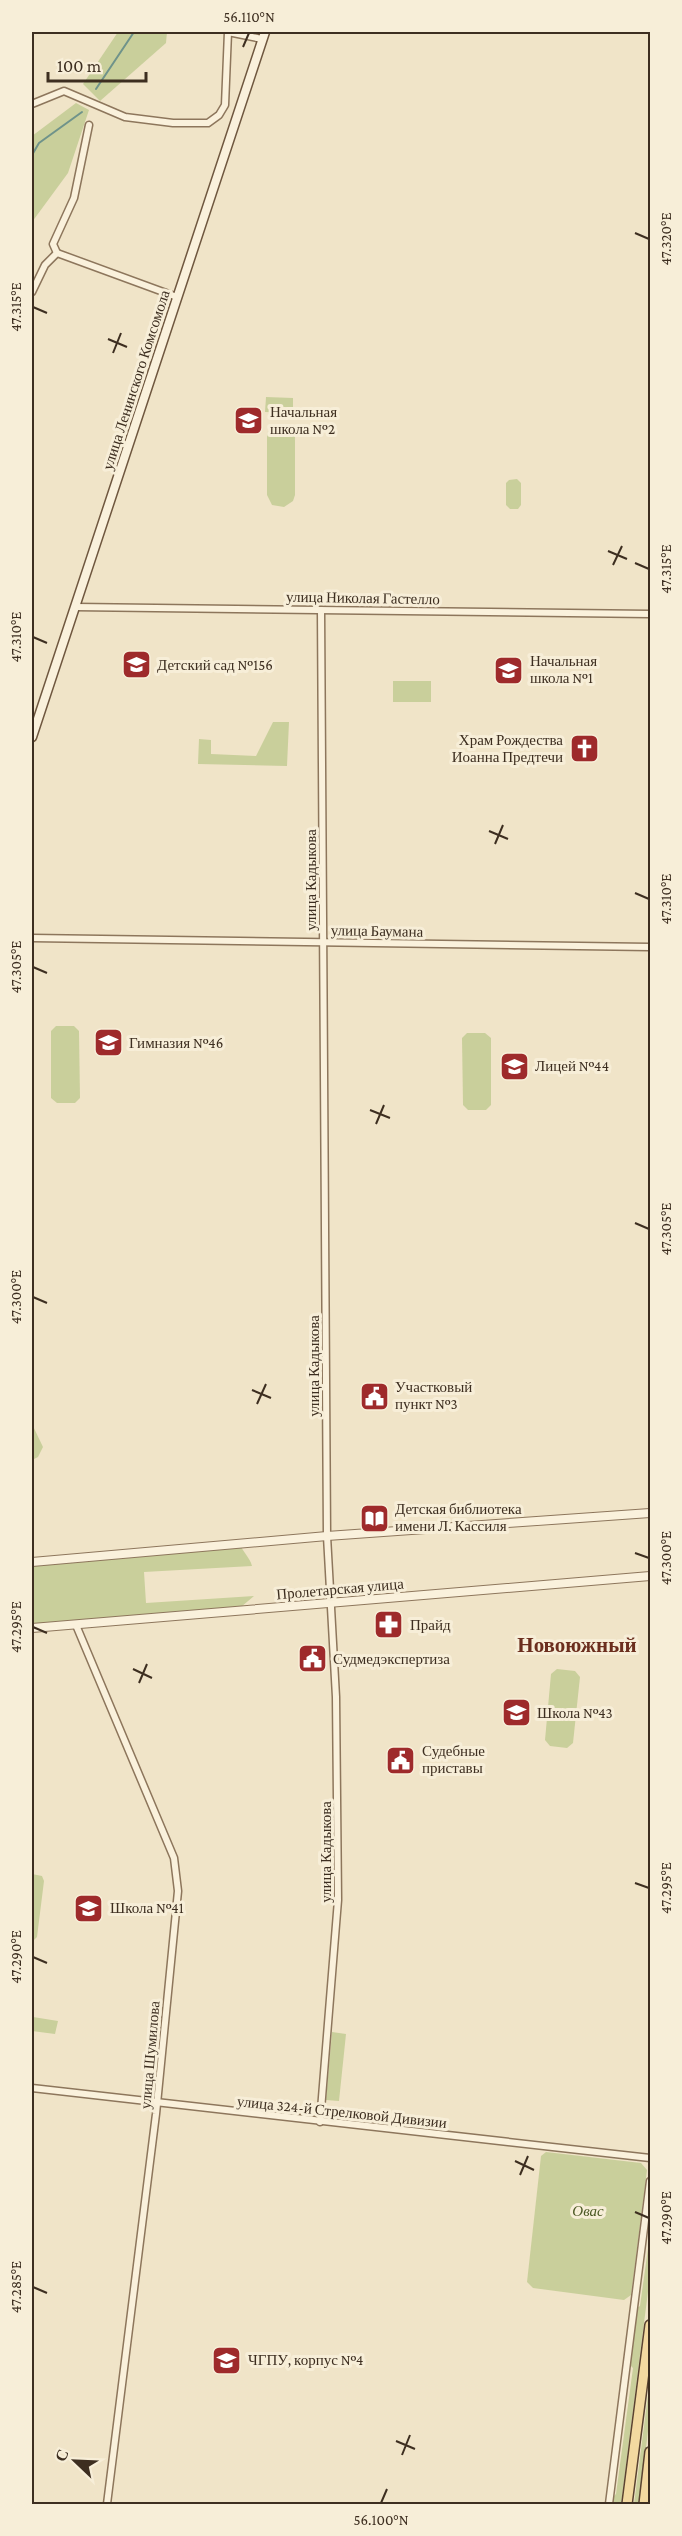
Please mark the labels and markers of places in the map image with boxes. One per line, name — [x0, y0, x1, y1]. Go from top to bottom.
place label: Начальная школа №2 — [270, 404, 337, 437]
school or university icon: Начальная школа №2 — [233, 405, 265, 437]
school or university icon: Детский сад №156 — [120, 649, 152, 681]
place label: Начальная школа №1 — [530, 653, 597, 686]
school or university icon: Начальная школа №1 — [493, 654, 525, 686]
place label: Детский сад №156 — [157, 657, 273, 673]
place label: Храм Рождества Иоанна Предтечи — [452, 732, 563, 765]
church icon: Храм Рождества Иоанна Предтечи — [568, 733, 600, 765]
school or university icon: Гимназия №46 — [92, 1027, 124, 1059]
place label: Гимназия №46 — [129, 1035, 223, 1051]
school or university icon: Лицей №44 — [498, 1050, 530, 1082]
place label: Лицей №44 — [535, 1058, 609, 1074]
place label: Участковый пункт №3 — [395, 1379, 472, 1412]
public building icon: Участковый пункт №3 — [358, 1380, 390, 1412]
place label: Детская библиотека имени Л. Кассиля — [395, 1501, 522, 1534]
library icon: Детская библиотека имени Л. Кассиля — [358, 1502, 390, 1534]
pharmacy icon: Прайд — [373, 1609, 405, 1641]
place label: Прайд — [410, 1617, 451, 1633]
public building icon: Судмедэкспертиза — [296, 1643, 328, 1675]
place label: Судмедэкспертиза — [333, 1651, 450, 1667]
school or university icon: Школа №43 — [500, 1697, 532, 1729]
place label: Школа №43 — [537, 1705, 613, 1721]
place label: Судебные приставы — [422, 1743, 485, 1776]
public building icon: Судебные приставы — [385, 1744, 417, 1776]
school or university icon: Школа №41 — [73, 1892, 105, 1924]
place label: Школа №41 — [110, 1900, 184, 1916]
school or university icon: ЧГПУ, корпус №4 — [211, 2344, 243, 2376]
place label: ЧГПУ, корпус №4 — [248, 2352, 363, 2368]

